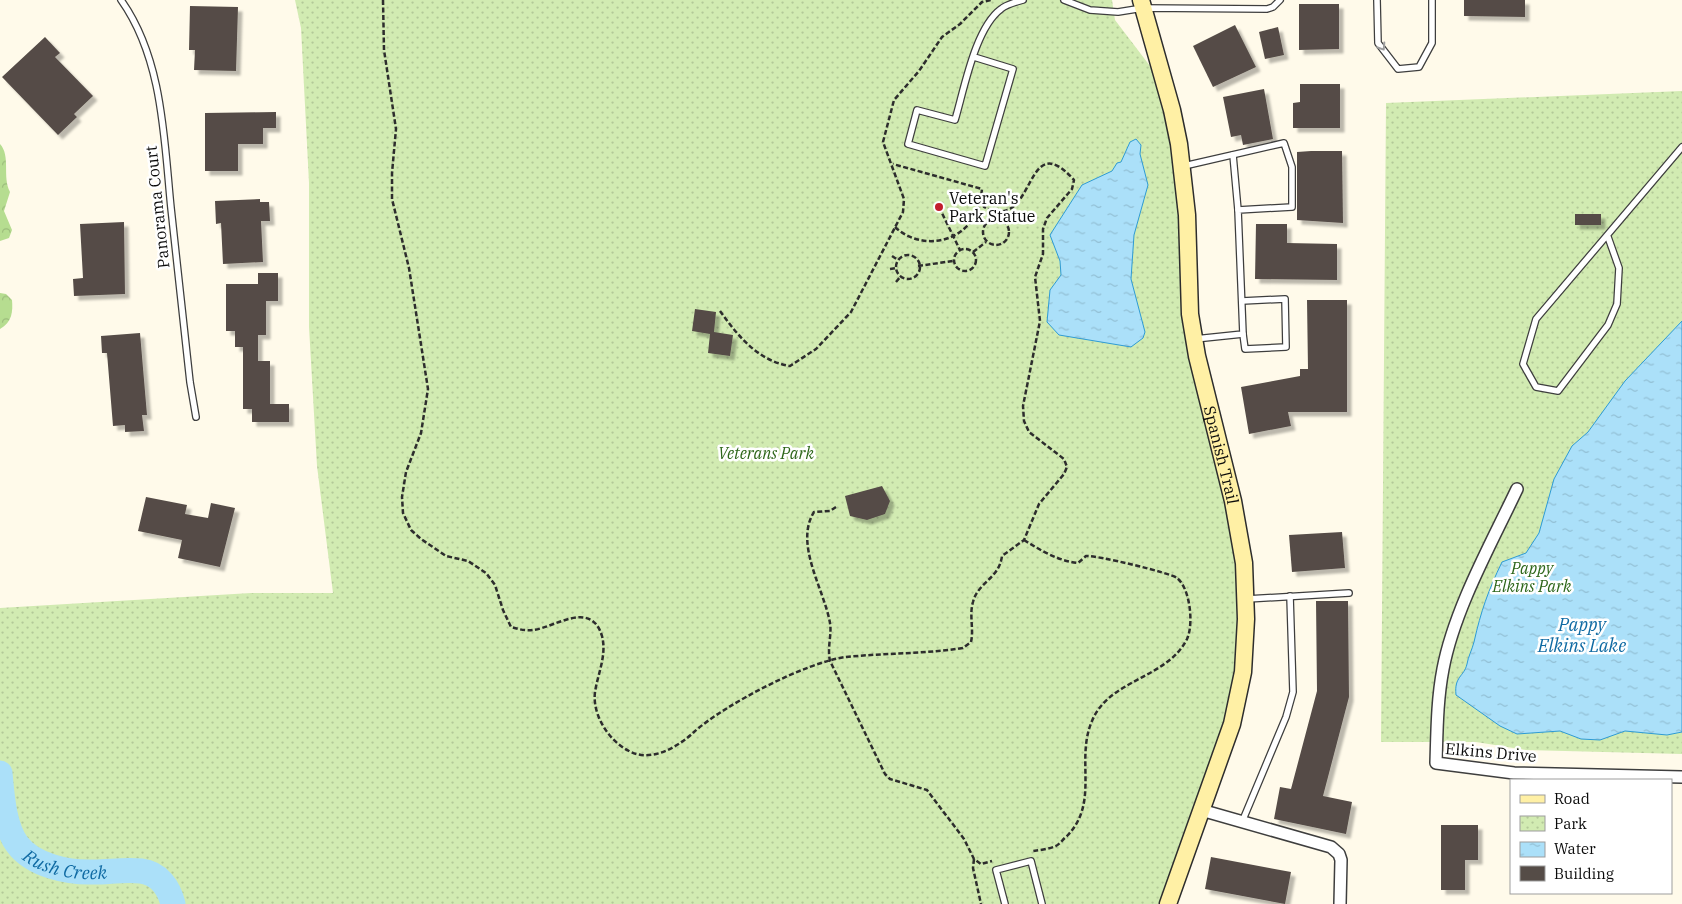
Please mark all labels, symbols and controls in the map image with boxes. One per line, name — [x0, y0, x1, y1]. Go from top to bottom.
one-way arrow — [1376, 42, 1386, 51]
street label: Panorama Court — [141, 144, 173, 269]
place label: Veteran's Park Statue — [949, 188, 1035, 226]
marker: Veteran's Park Statue — [933, 201, 945, 213]
street label: Spanish Trail — [1200, 404, 1243, 506]
park label: Veterans Park — [718, 443, 814, 463]
park label: Pappy Elkins Park — [1492, 558, 1572, 596]
water label: Pappy Elkins Lake — [1537, 613, 1626, 657]
street label: Elkins Drive — [1445, 738, 1537, 766]
legend — [1510, 779, 1672, 894]
text: Road — [1554, 789, 1590, 808]
text: Park — [1554, 814, 1587, 833]
text: Water — [1554, 839, 1596, 858]
water label: Rush Creek — [18, 843, 108, 884]
text: Building — [1554, 864, 1614, 883]

